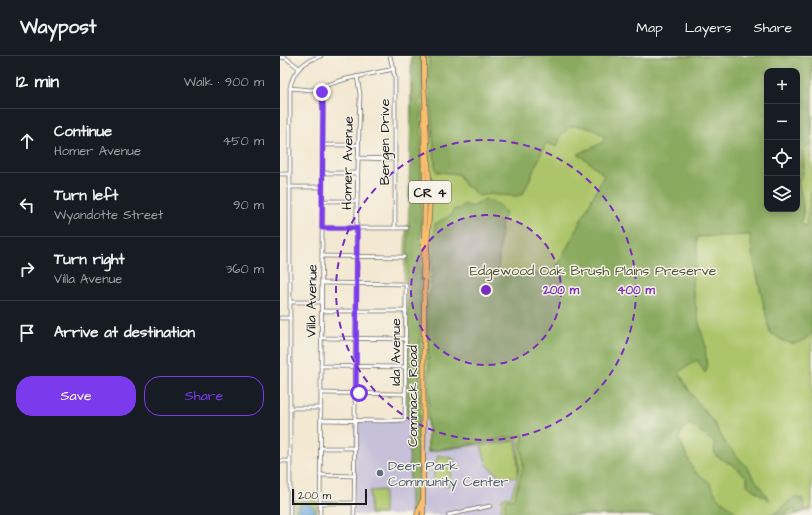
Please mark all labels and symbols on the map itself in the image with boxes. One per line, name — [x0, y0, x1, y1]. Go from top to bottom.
route end — [313, 83, 331, 101]
street label: Bergen Drive — [375, 98, 395, 185]
street label: Homer Avenue — [337, 116, 359, 210]
road number: CR 4 — [409, 181, 451, 203]
park label: Edgewood Oak Brush Plains Preserve — [470, 261, 717, 281]
street label: Villa Avenue — [301, 264, 323, 338]
text: 200 m — [542, 282, 580, 299]
text: 400 m — [617, 282, 655, 299]
centre of rings — [479, 283, 493, 297]
street label: Ida Avenue — [386, 318, 406, 386]
street label: Commack Road — [403, 345, 423, 447]
route start — [350, 384, 368, 402]
place label: Deer Park Community Center — [388, 456, 508, 492]
marker: Deer Park Community Center — [375, 468, 385, 478]
scale bar — [292, 487, 367, 506]

